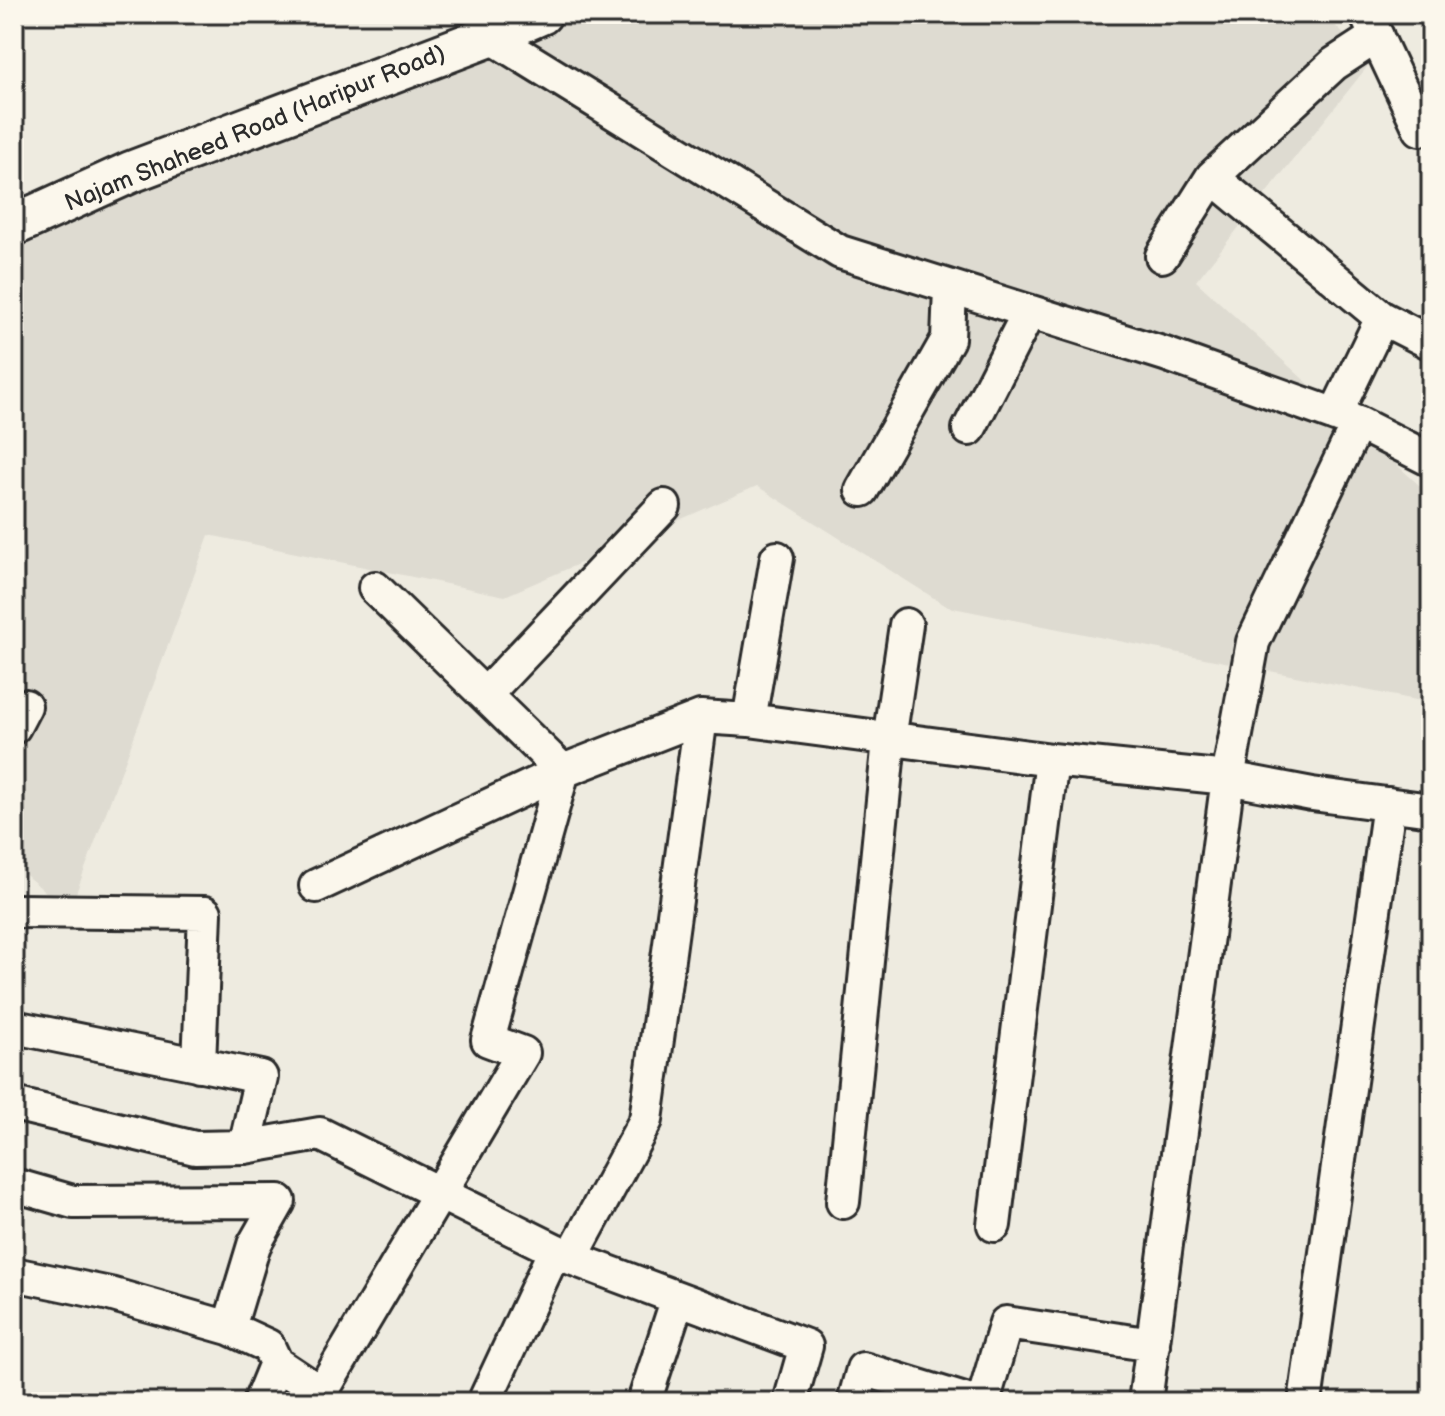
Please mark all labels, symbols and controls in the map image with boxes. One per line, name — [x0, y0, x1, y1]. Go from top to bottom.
street label: Najam Shaheed Road (Haripur Road) — [61, 38, 449, 218]

